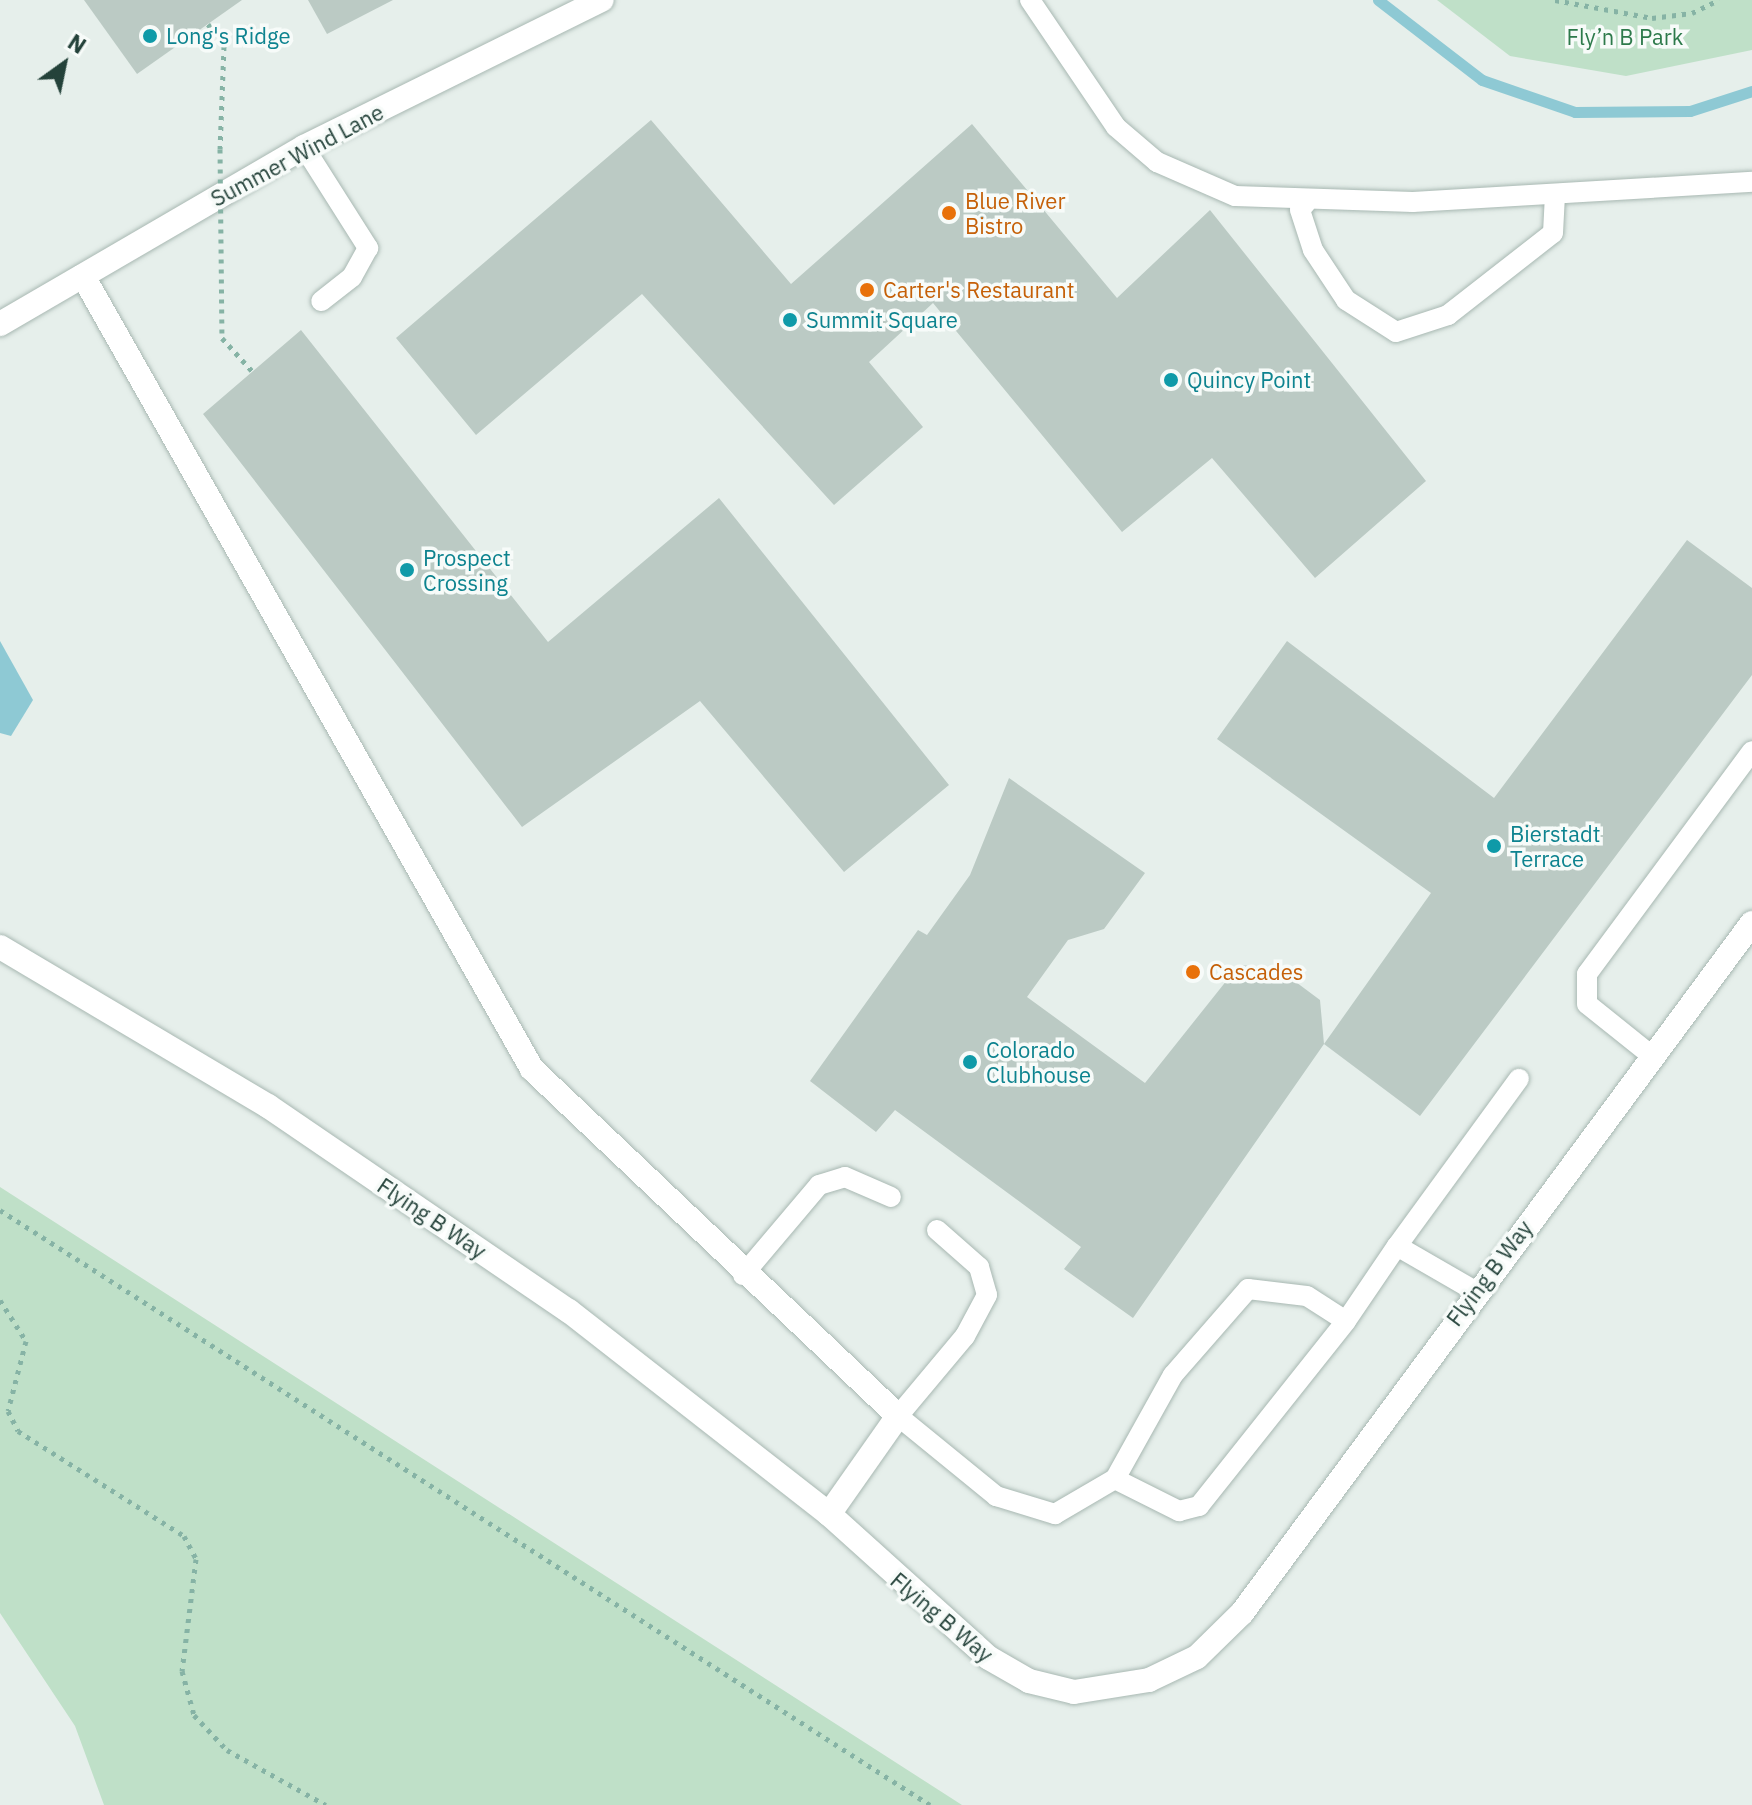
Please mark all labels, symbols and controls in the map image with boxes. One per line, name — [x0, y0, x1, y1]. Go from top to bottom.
place label: Long's Ridge — [166, 23, 290, 49]
north arrow — [24, 24, 104, 104]
park label: Fly’n B Park — [1567, 24, 1683, 50]
text: N — [63, 27, 92, 60]
marker: Long's Ridge — [141, 27, 159, 45]
street label: Summer Wind Lane — [206, 98, 388, 212]
place label: Blue River Bistro — [965, 187, 1065, 238]
marker: Blue River Bistro — [940, 204, 958, 222]
place label: Carter's Restaurant — [883, 277, 1075, 303]
marker: Carter's Restaurant — [858, 281, 876, 299]
place label: Summit Square — [806, 307, 958, 333]
marker: Summit Square — [781, 311, 799, 329]
place label: Quincy Point — [1187, 367, 1311, 393]
marker: Quincy Point — [1162, 371, 1180, 389]
place label: Prospect Crossing — [423, 544, 511, 596]
marker: Prospect Crossing — [398, 561, 416, 579]
place label: Bierstadt Terrace — [1510, 820, 1601, 872]
marker: Bierstadt Terrace — [1485, 837, 1503, 855]
place label: Cascades — [1209, 959, 1303, 985]
marker: Cascades — [1184, 963, 1202, 981]
place label: Colorado Clubhouse — [986, 1036, 1091, 1088]
marker: Colorado Clubhouse — [961, 1053, 979, 1071]
street label: Flying B Way — [373, 1172, 491, 1264]
street label: Flying B Way — [1441, 1215, 1537, 1331]
street label: Flying B Way — [885, 1567, 999, 1667]

